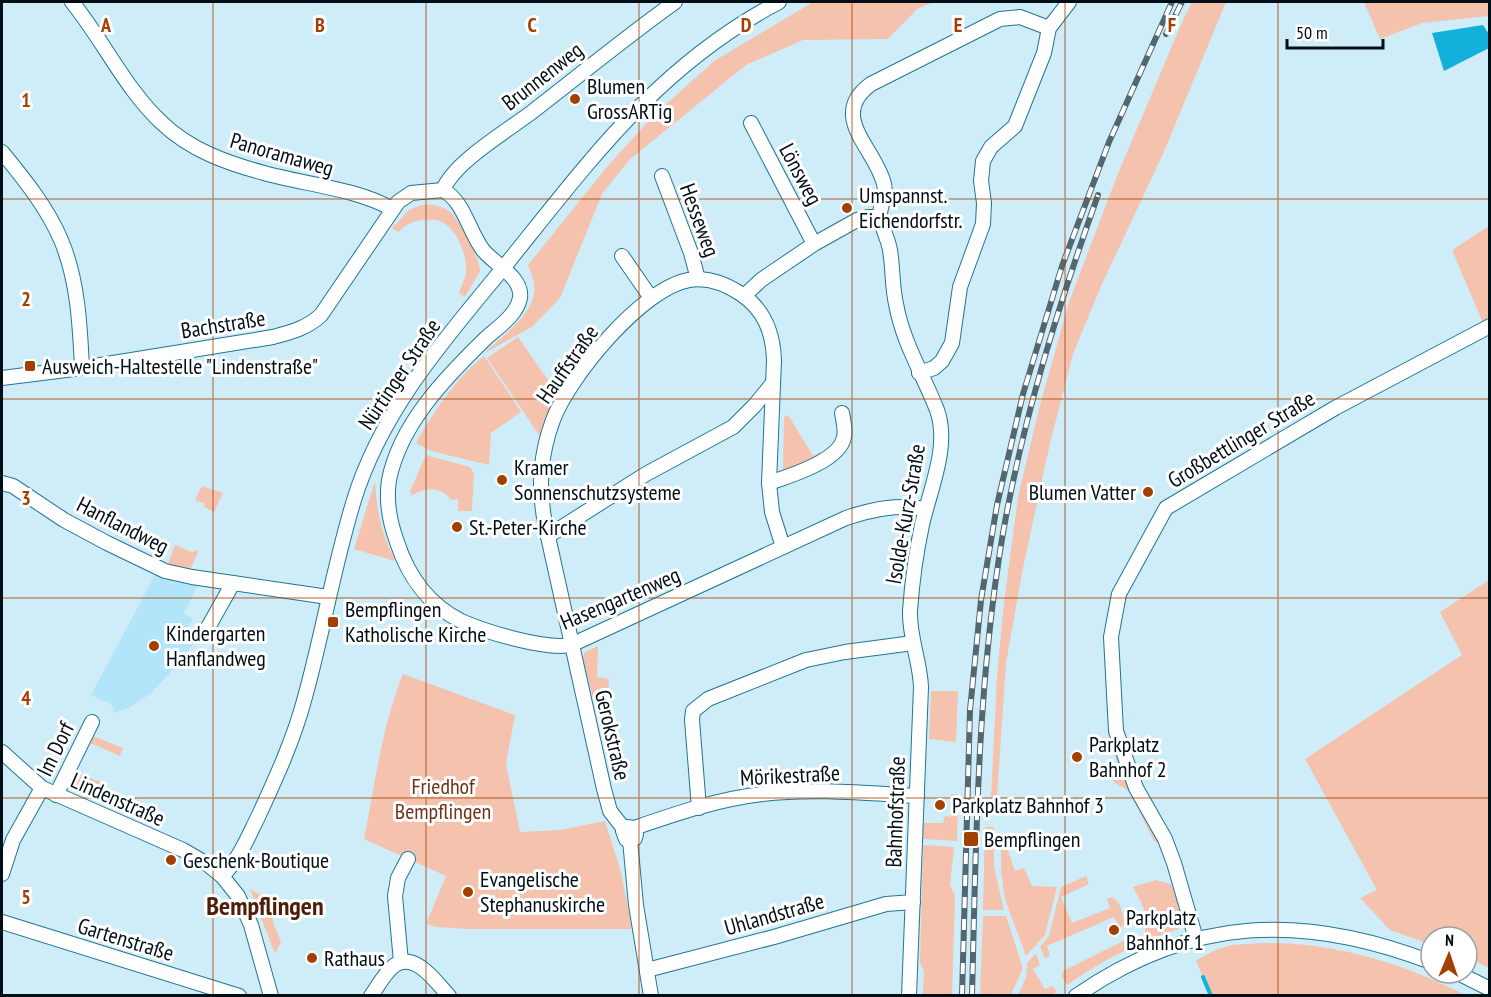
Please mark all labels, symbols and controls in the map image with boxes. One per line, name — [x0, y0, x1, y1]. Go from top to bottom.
text: A — [100, 12, 112, 38]
text: B — [315, 12, 325, 38]
text: C — [527, 12, 537, 38]
text: D — [741, 12, 752, 38]
text: E — [954, 12, 962, 38]
text: F — [1168, 12, 1176, 38]
scale bar — [1287, 12, 1383, 50]
text: 50 m — [1296, 21, 1328, 44]
street label: Brunnenweg — [496, 36, 588, 116]
place label: Blumen GrossARTig — [587, 72, 672, 125]
text: 1 — [21, 87, 31, 113]
marker: Blumen GrossARTig — [568, 92, 582, 106]
street label: Panoramaweg — [227, 126, 337, 182]
street label: Lönsweg — [773, 138, 829, 210]
street label: Hesseweg — [674, 180, 726, 260]
place label: Umspannst. Eichendorfstr. — [859, 181, 963, 234]
marker: Umspannst. Eichendorfstr. — [840, 201, 854, 215]
text: 2 — [21, 286, 31, 312]
street label: Bachstraße — [179, 304, 267, 344]
street label: Nürtinger Straße — [352, 313, 446, 435]
street label: Hauffstraße — [530, 319, 604, 409]
place label: Ausweich-Haltestelle "Lindenstraße" — [42, 352, 318, 380]
marker: Ausweich-Haltestelle "Lindenstraße" — [23, 359, 37, 373]
street label: Großbettlinger Straße — [1162, 384, 1320, 494]
street label: Isolde-Kurz-Straße — [879, 442, 931, 586]
place label: Kramer Sonnenschutzsysteme — [514, 453, 681, 506]
marker: Kramer Sonnenschutzsysteme — [495, 473, 509, 487]
place label: Blumen Vatter — [1029, 478, 1136, 506]
text: 3 — [21, 485, 31, 511]
marker: Blumen Vatter — [1141, 485, 1155, 499]
street label: Hanflandweg — [72, 490, 174, 560]
place label: St.-Peter-Kirche — [469, 513, 587, 541]
marker: St.-Peter-Kirche — [450, 520, 464, 534]
street label: Hasengartenweg — [556, 560, 684, 636]
place label: Bempflingen Katholische Kirche — [345, 595, 486, 648]
marker: Bempflingen Katholische Kirche — [326, 615, 340, 629]
place label: Kindergarten Hanflandweg — [166, 619, 266, 672]
marker: Kindergarten Hanflandweg — [147, 639, 161, 653]
text: 4 — [21, 685, 31, 711]
street label: Gerokstraße — [589, 687, 637, 783]
street label: Im Dorf — [30, 716, 81, 781]
place label: Parkplatz Bahnhof 2 — [1089, 730, 1167, 783]
marker: Parkplatz Bahnhof 2 — [1070, 750, 1084, 764]
street label: Bahnhofstraße — [879, 756, 911, 868]
street label: Mörikestraße — [739, 758, 841, 792]
street label: Lindenstraße — [67, 766, 169, 832]
park label: Friedhof Bempflingen — [395, 772, 491, 825]
place label: Parkplatz Bahnhof 3 — [952, 791, 1104, 819]
marker: Parkplatz Bahnhof 3 — [933, 798, 947, 812]
place label: Bempflingen — [984, 825, 1080, 853]
marker: Bempflingen — [962, 830, 980, 848]
place label: Geschenk-Boutique — [183, 846, 329, 874]
marker: Geschenk-Boutique — [164, 853, 178, 867]
place label: Evangelische Stephanuskirche — [480, 865, 605, 918]
text: 5 — [21, 884, 31, 910]
marker: Evangelische Stephanuskirche — [461, 885, 475, 899]
street label: Uhlandstraße — [721, 886, 827, 942]
district label: Bempflingen — [206, 889, 324, 922]
place label: Parkplatz Bahnhof 1 — [1126, 903, 1204, 956]
street label: Gartenstraße — [75, 911, 177, 967]
marker: Parkplatz Bahnhof 1 — [1107, 923, 1121, 937]
north arrow — [1419, 925, 1479, 985]
text: N — [1445, 930, 1454, 950]
place label: Rathaus — [324, 944, 385, 972]
marker: Rathaus — [305, 951, 319, 965]

